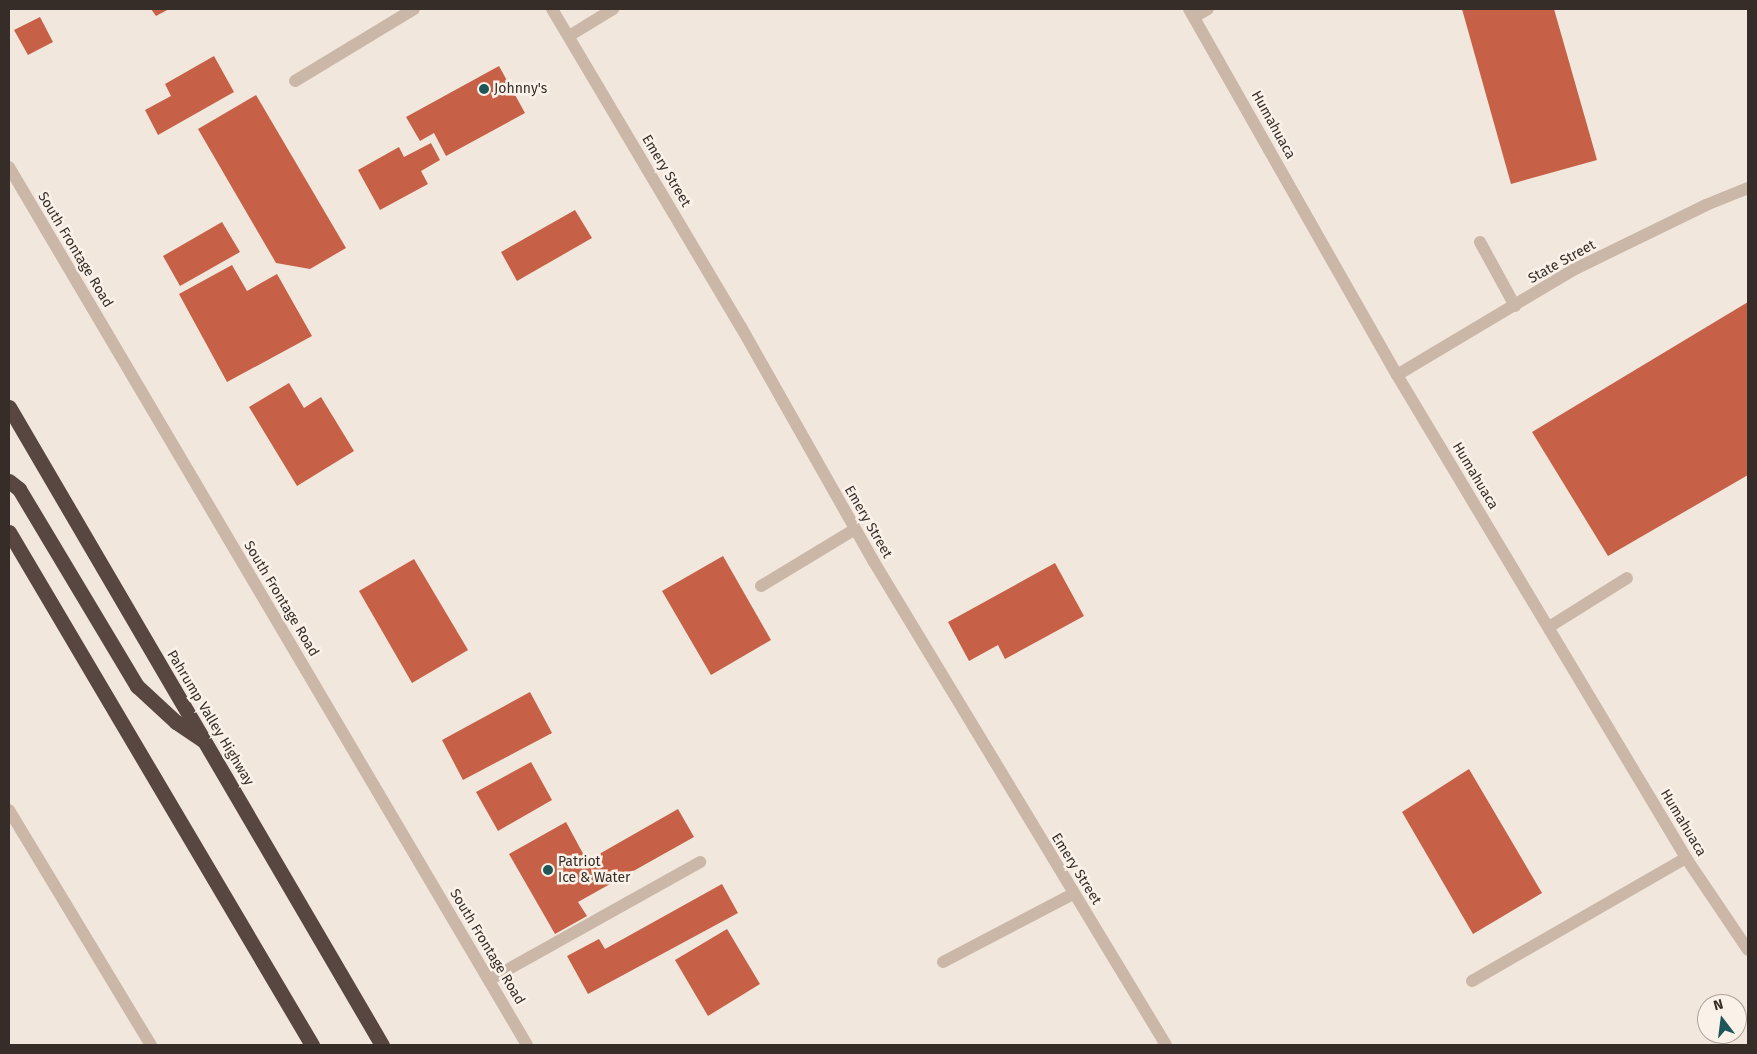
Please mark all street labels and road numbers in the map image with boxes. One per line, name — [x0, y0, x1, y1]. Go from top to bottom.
street label: Humahuaca — [1247, 88, 1299, 162]
street label: Emery Street — [638, 132, 694, 210]
street label: South Frontage Road — [34, 189, 116, 311]
street label: State Street — [1525, 237, 1599, 287]
street label: Humahuaca — [1448, 439, 1502, 513]
street label: Emery Street — [840, 483, 896, 561]
street label: South Frontage Road — [240, 538, 322, 660]
street label: Pahrump Valley Highway — [163, 647, 257, 789]
street label: Humahuaca — [1656, 786, 1710, 860]
street label: Emery Street — [1047, 830, 1105, 908]
street label: South Frontage Road — [446, 886, 528, 1008]

